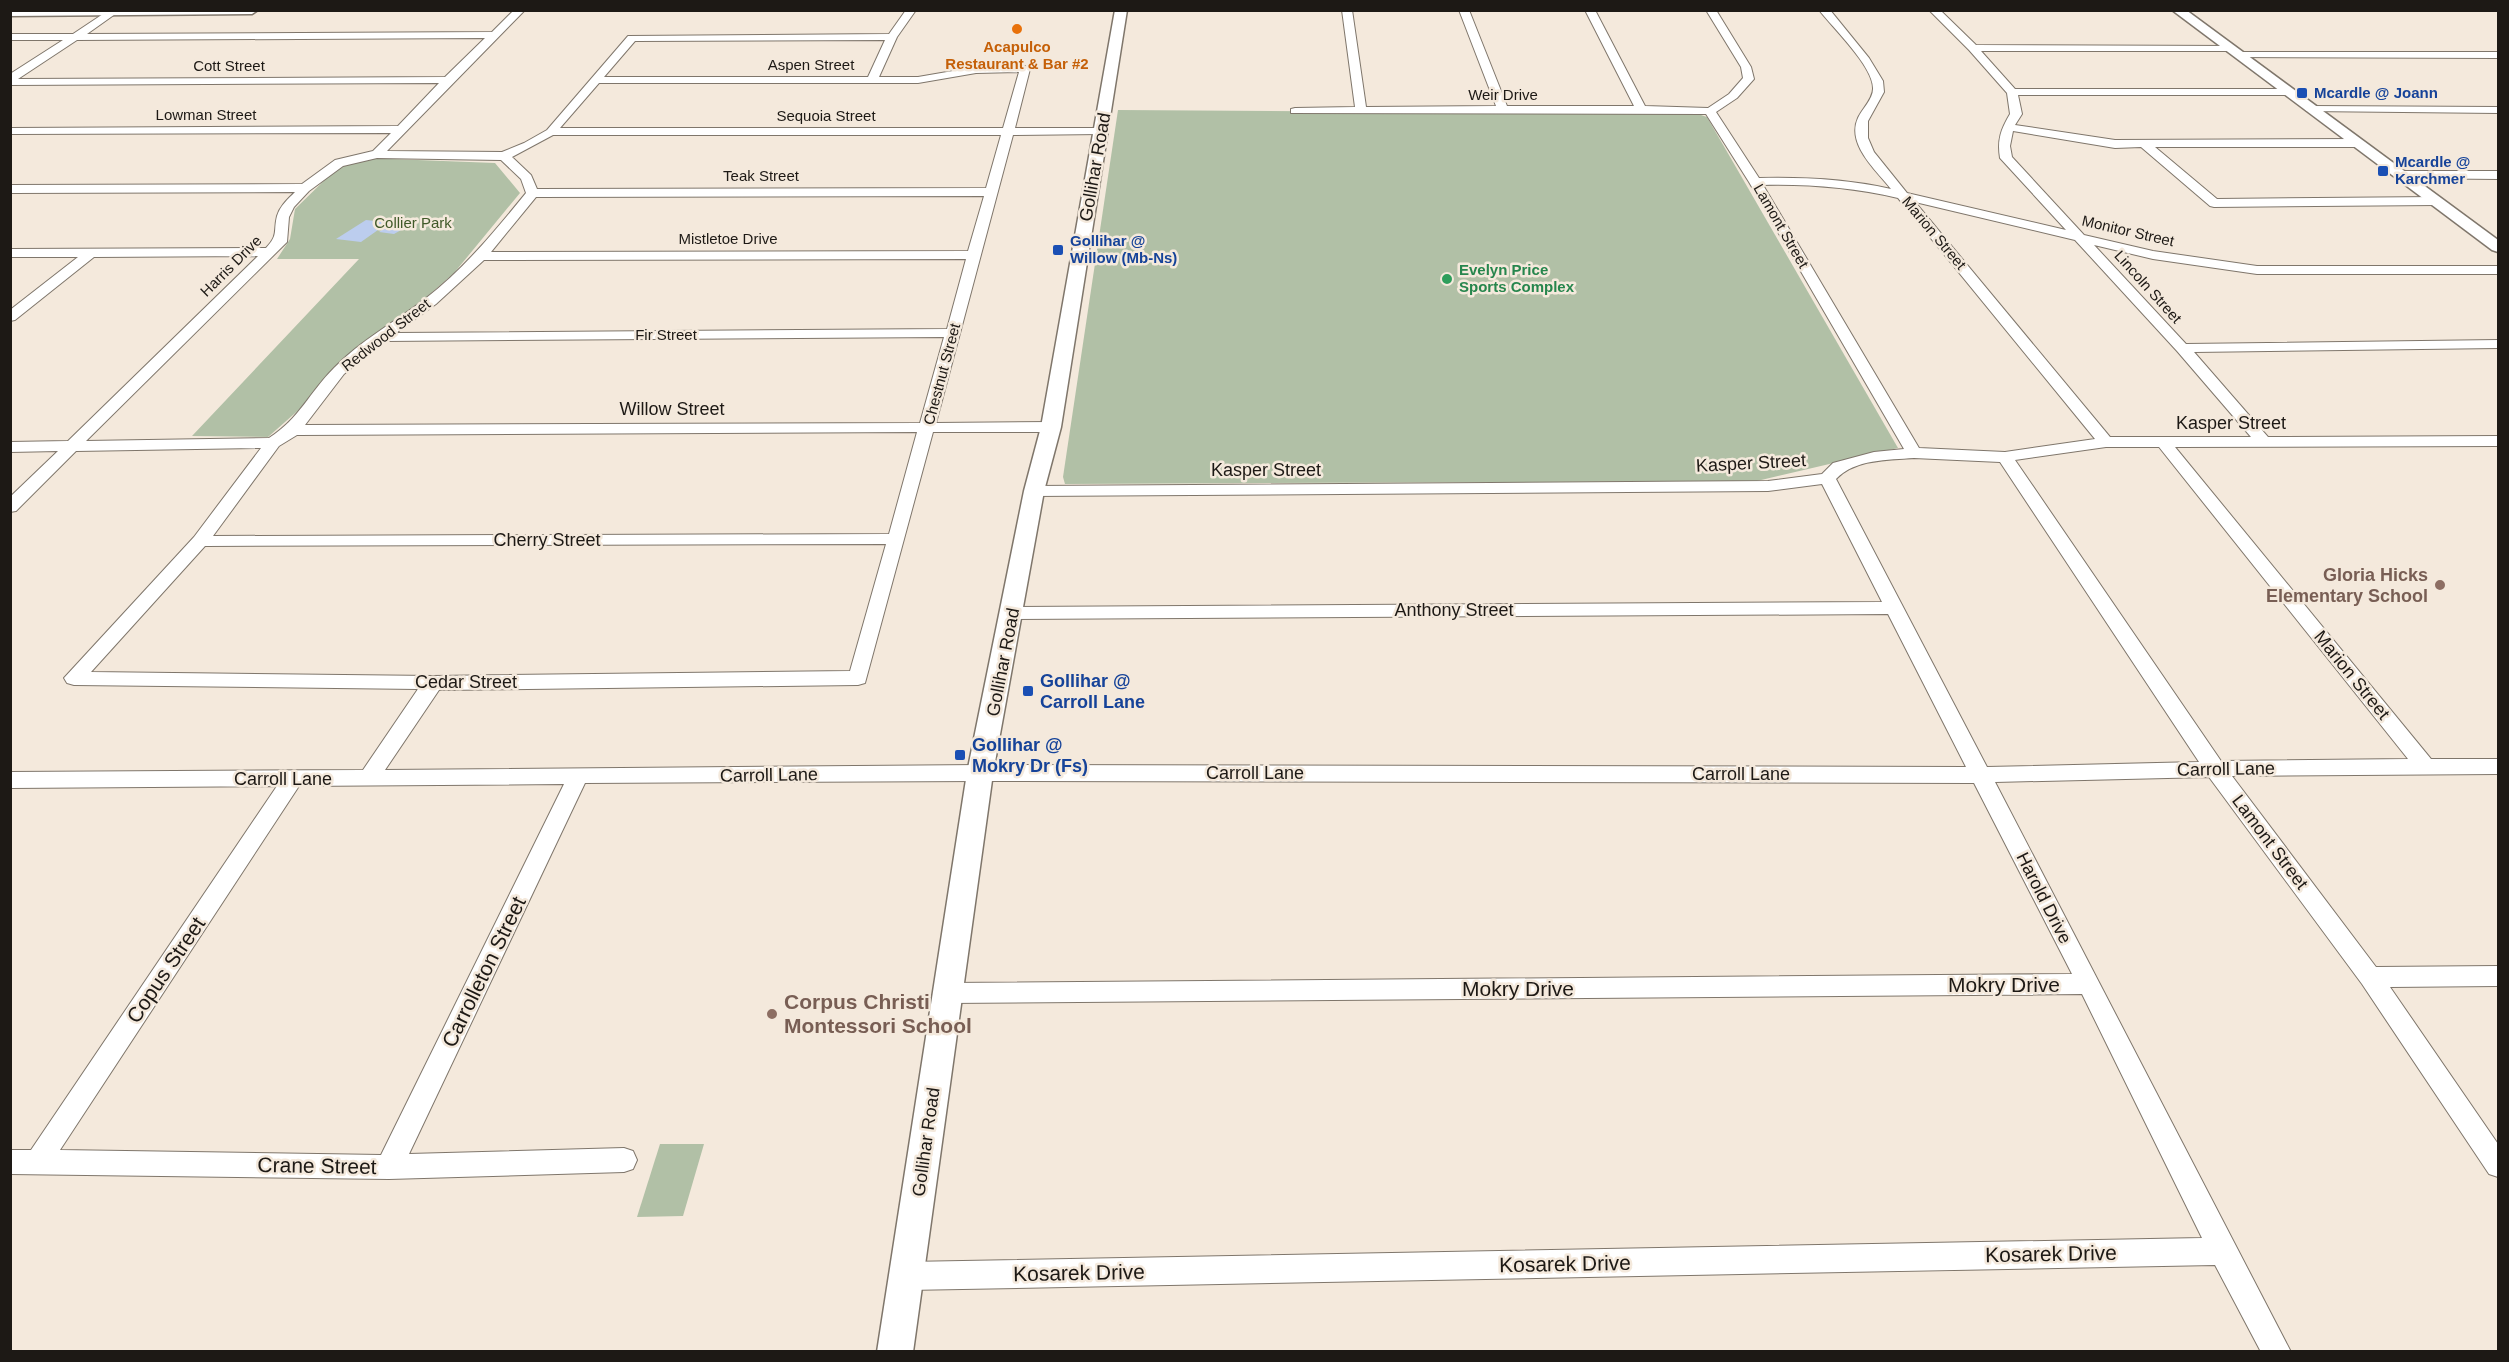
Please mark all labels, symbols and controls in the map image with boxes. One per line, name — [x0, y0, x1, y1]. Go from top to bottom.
marker: Acapulco Restaurant & Bar #2 — [1010, 22, 1024, 36]
place label: Acapulco Restaurant & Bar #2 — [945, 38, 1089, 72]
street label: Aspen Street — [768, 56, 855, 73]
street label: Cott Street — [193, 57, 266, 74]
place label: Mcardle @ Joann — [2314, 84, 2438, 101]
street label: Weir Drive — [1468, 86, 1538, 103]
marker: Mcardle @ Joann — [2295, 86, 2309, 100]
street label: Lowman Street — [156, 106, 257, 123]
street label: Sequoia Street — [776, 107, 876, 124]
street label: Gollihar Road — [1076, 111, 1114, 223]
place label: Mcardle @ Karchmer — [2395, 153, 2470, 187]
marker: Mcardle @ Karchmer — [2376, 164, 2390, 178]
street label: Teak Street — [723, 167, 800, 184]
street label: Lamont Street — [1751, 181, 1813, 272]
street label: Marion Street — [1899, 193, 1970, 273]
street label: Monitor Street — [2080, 212, 2177, 250]
park label: Collier Park — [374, 214, 452, 231]
street label: Mistletoe Drive — [678, 230, 778, 247]
street label: Harris Drive — [197, 232, 265, 300]
place label: Gollihar @ Willow (Mb-Ns) — [1070, 232, 1177, 266]
marker: Gollihar @ Willow (Mb-Ns) — [1051, 243, 1065, 257]
street label: Lincoln Street — [2111, 247, 2186, 327]
place label: Evelyn Price Sports Complex — [1459, 261, 1575, 295]
marker: Evelyn Price Sports Complex — [1440, 272, 1454, 286]
street label: Redwood Street — [338, 294, 434, 374]
street label: Chestnut Street — [920, 321, 963, 426]
street label: Fir Street — [635, 326, 698, 343]
street label: Willow Street — [619, 399, 725, 419]
street label: Kasper Street — [2176, 413, 2286, 433]
street label: Kasper Street — [1696, 450, 1806, 476]
street label: Kasper Street — [1211, 460, 1321, 480]
street label: Cherry Street — [493, 530, 601, 550]
place label: Gloria Hicks Elementary School — [2266, 565, 2428, 606]
marker: Gloria Hicks Elementary School — [2433, 578, 2447, 592]
street label: Anthony Street — [1394, 600, 1514, 620]
street label: Gollihar Road — [983, 606, 1023, 718]
street label: Marion Street — [2310, 627, 2394, 723]
place label: Gollihar @ Carroll Lane — [1040, 671, 1145, 712]
street label: Cedar Street — [415, 672, 517, 692]
marker: Gollihar @ Carroll Lane — [1021, 684, 1035, 698]
place label: Gollihar @ Mokry Dr (Fs) — [972, 735, 1088, 776]
marker: Gollihar @ Mokry Dr (Fs) — [953, 748, 967, 762]
street label: Carroll Lane — [2177, 758, 2275, 780]
street label: Carroll Lane — [1206, 763, 1304, 783]
street label: Carroll Lane — [720, 764, 818, 786]
street label: Carroll Lane — [1692, 764, 1790, 784]
street label: Carroll Lane — [234, 769, 332, 789]
street label: Lamont Street — [2228, 791, 2312, 893]
street label: Harold Drive — [2012, 849, 2076, 947]
street label: Carrolleton Street — [437, 893, 530, 1051]
street label: Copus Street — [122, 912, 209, 1027]
street label: Mokry Drive — [1948, 973, 2060, 996]
street label: Mokry Drive — [1462, 977, 1574, 1000]
place label: Corpus Christi Montessori School — [784, 990, 972, 1037]
marker: Corpus Christi Montessori School — [765, 1007, 779, 1021]
street label: Gollihar Road — [908, 1086, 944, 1198]
street label: Crane Street — [257, 1153, 377, 1178]
street label: Kosarek Drive — [1985, 1241, 2117, 1266]
street label: Kosarek Drive — [1499, 1251, 1631, 1276]
street label: Kosarek Drive — [1013, 1260, 1145, 1285]

